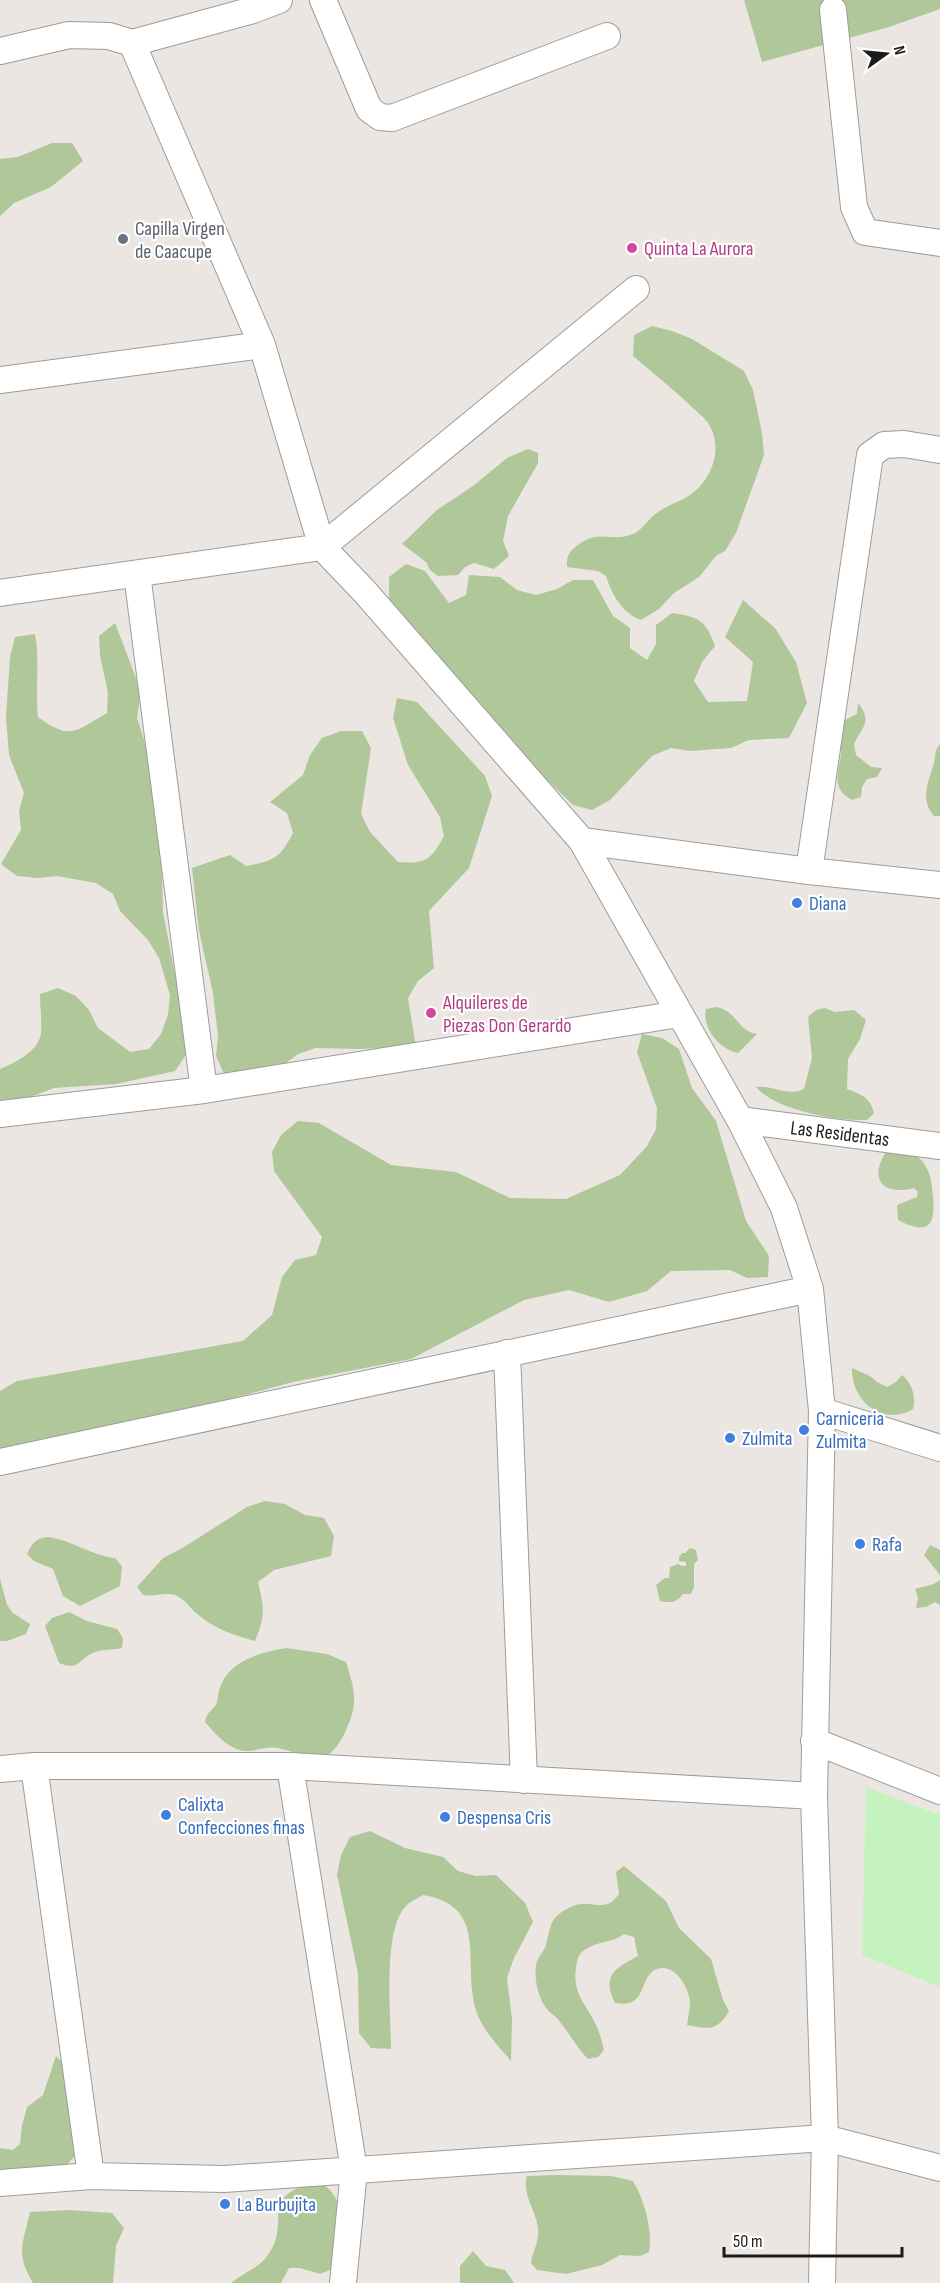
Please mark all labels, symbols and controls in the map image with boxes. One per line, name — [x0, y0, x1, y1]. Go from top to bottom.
north arrow — [856, 24, 916, 84]
text: N — [889, 44, 909, 57]
place label: Capilla Virgen de Caacupe — [135, 217, 225, 264]
marker: Capilla Virgen de Caacupe — [116, 232, 130, 246]
place label: Quinta La Aurora — [644, 237, 754, 261]
marker: Quinta La Aurora — [625, 241, 639, 255]
place label: Diana — [809, 892, 847, 916]
marker: Diana — [790, 896, 804, 910]
place label: Alquileres de Piezas Don Gerardo — [442, 991, 572, 1038]
marker: Alquileres de Piezas Don Gerardo — [424, 1006, 438, 1020]
street label: Las Residentas — [789, 1116, 891, 1152]
place label: Carniceria Zulmita — [816, 1407, 884, 1454]
marker: Carniceria Zulmita — [797, 1423, 811, 1437]
place label: Zulmita — [742, 1427, 792, 1451]
marker: Zulmita — [723, 1431, 737, 1445]
place label: Rafa — [872, 1533, 902, 1557]
marker: Rafa — [853, 1537, 867, 1551]
place label: Calixta Confecciones finas — [178, 1793, 305, 1840]
place label: Despensa Cris — [457, 1806, 551, 1830]
marker: Calixta Confecciones finas — [159, 1808, 173, 1822]
marker: Despensa Cris — [438, 1810, 452, 1824]
place label: La Burbujita — [237, 2193, 316, 2217]
marker: La Burbujita — [218, 2197, 232, 2211]
scale bar — [724, 2220, 902, 2258]
text: 50 m — [733, 2231, 763, 2252]

